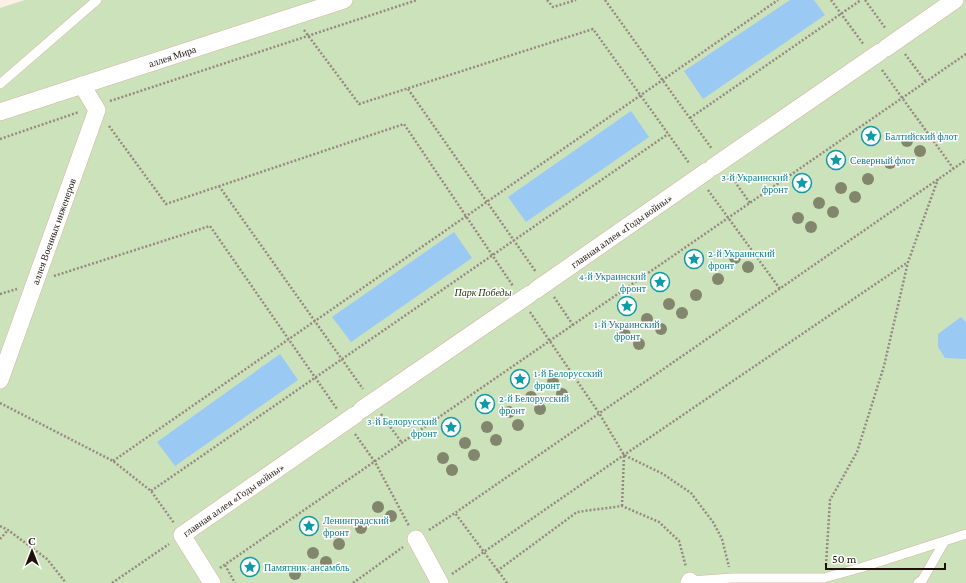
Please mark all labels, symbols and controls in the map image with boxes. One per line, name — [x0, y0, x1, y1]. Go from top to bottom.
street label: аллея Мира — [147, 43, 198, 69]
place icon: Балтийский флот — [860, 125, 882, 147]
place label: Балтийский флот — [885, 131, 958, 142]
place icon: Северный флот — [825, 149, 847, 171]
place label: Северный флот — [850, 155, 916, 166]
place label: 3-й Украинский фронт — [721, 172, 789, 195]
place icon: 3-й Украинский фронт — [791, 172, 813, 194]
street label: аллея Военных инженеров — [29, 176, 78, 286]
street label: главная аллея «Годы войны» — [569, 192, 674, 270]
place icon: 2-й Украинский фронт — [683, 248, 705, 270]
place label: 2-й Украинский фронт — [708, 248, 775, 271]
place label: 4-й Украинский фронт — [579, 271, 647, 294]
place icon: 4-й Украинский фронт — [649, 271, 671, 293]
park label: Парк Победы — [454, 287, 512, 298]
place icon: 1-й Украинский фронт — [616, 295, 638, 317]
place label: 1-й Украинский фронт — [594, 319, 660, 342]
place icon: 1-й Белорусский фронт — [509, 368, 531, 390]
place label: 1-й Белорусский фронт — [534, 368, 603, 391]
place icon: 2-й Белорусский фронт — [474, 393, 496, 415]
place label: 2-й Белорусский фронт — [499, 393, 570, 416]
place label: 3-й Белорусский фронт — [367, 416, 438, 439]
place icon: 3-й Белорусский фронт — [440, 416, 462, 438]
street label: главная аллея «Годы войны» — [180, 460, 286, 538]
place icon: Ленинградский фронт — [298, 515, 320, 537]
place label: Ленинградский фронт — [323, 515, 389, 538]
north arrow — [12, 531, 52, 571]
text: С — [28, 535, 36, 547]
scale bar — [826, 545, 945, 571]
text: 50 m — [832, 552, 857, 566]
place icon: Памятник-ансамбль — [239, 556, 261, 578]
place label: Памятник-ансамбль — [264, 562, 350, 573]

